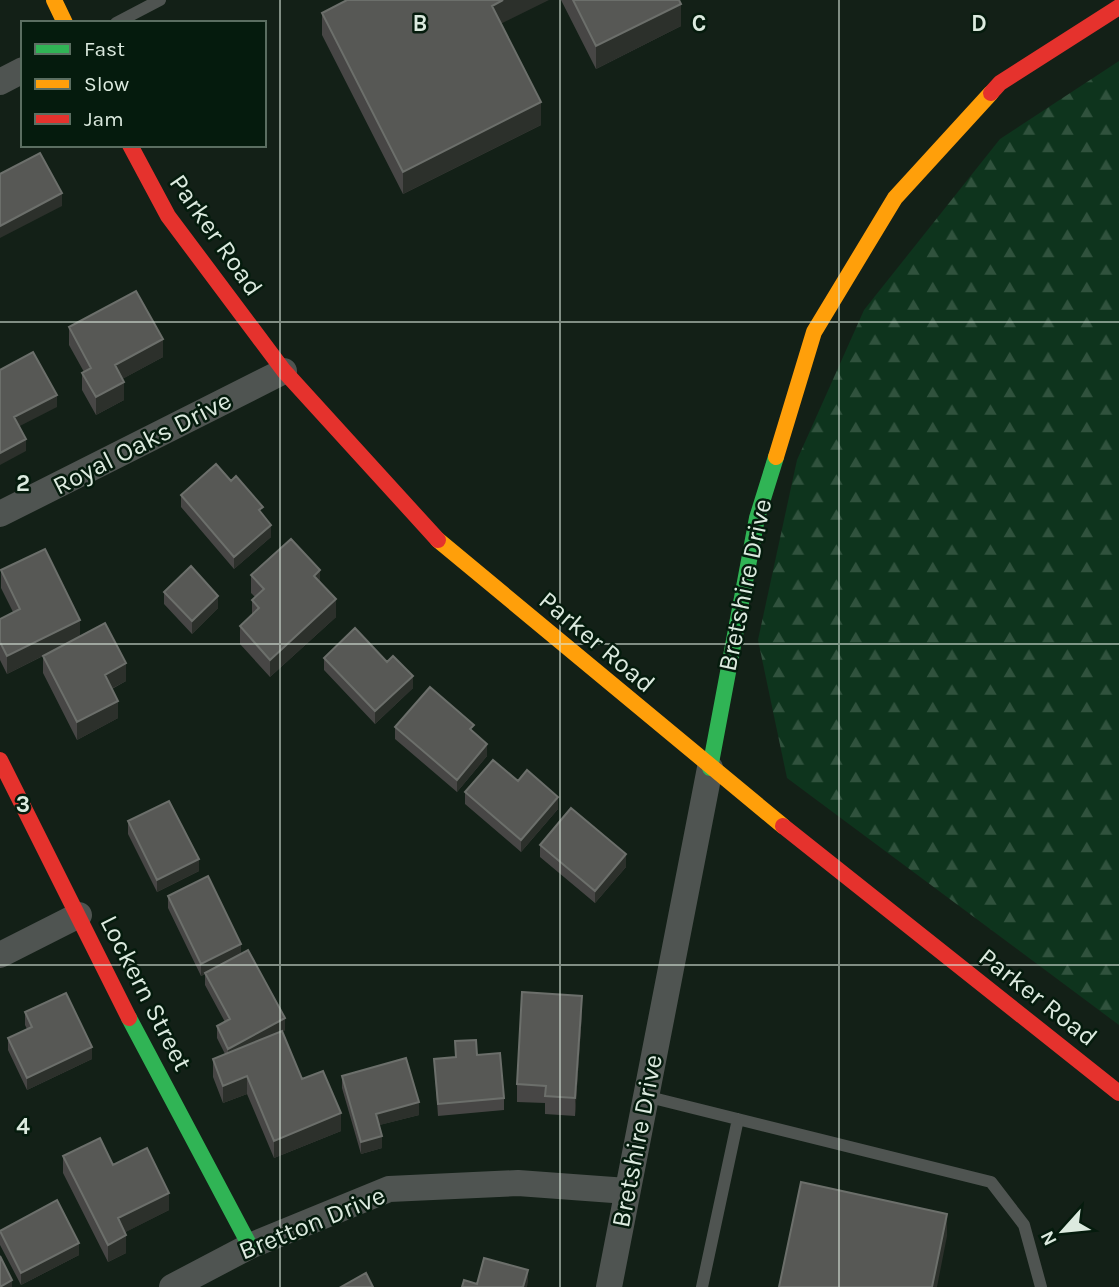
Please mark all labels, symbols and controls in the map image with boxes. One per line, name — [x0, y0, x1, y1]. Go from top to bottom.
text: B — [413, 10, 427, 37]
text: C — [692, 10, 706, 37]
text: D — [971, 10, 987, 37]
legend — [21, 21, 266, 147]
text: Fast — [84, 37, 125, 61]
text: Slow — [84, 72, 129, 96]
text: Jam — [84, 107, 124, 131]
street label: Parker Road — [163, 168, 269, 302]
street label: Royal Oaks Drive — [47, 385, 237, 501]
text: 2 — [16, 470, 30, 497]
street label: Bretshire Drive — [712, 496, 778, 674]
street label: Parker Road — [533, 585, 661, 699]
text: 3 — [16, 791, 30, 818]
street label: Lockern Street — [94, 910, 199, 1076]
street label: Parker Road — [973, 941, 1103, 1053]
street label: Bretshire Drive — [605, 1052, 669, 1230]
text: 4 — [16, 1113, 30, 1140]
street label: Bretton Drive — [234, 1180, 390, 1266]
north arrow — [1028, 1196, 1098, 1266]
text: N — [1036, 1227, 1062, 1249]

